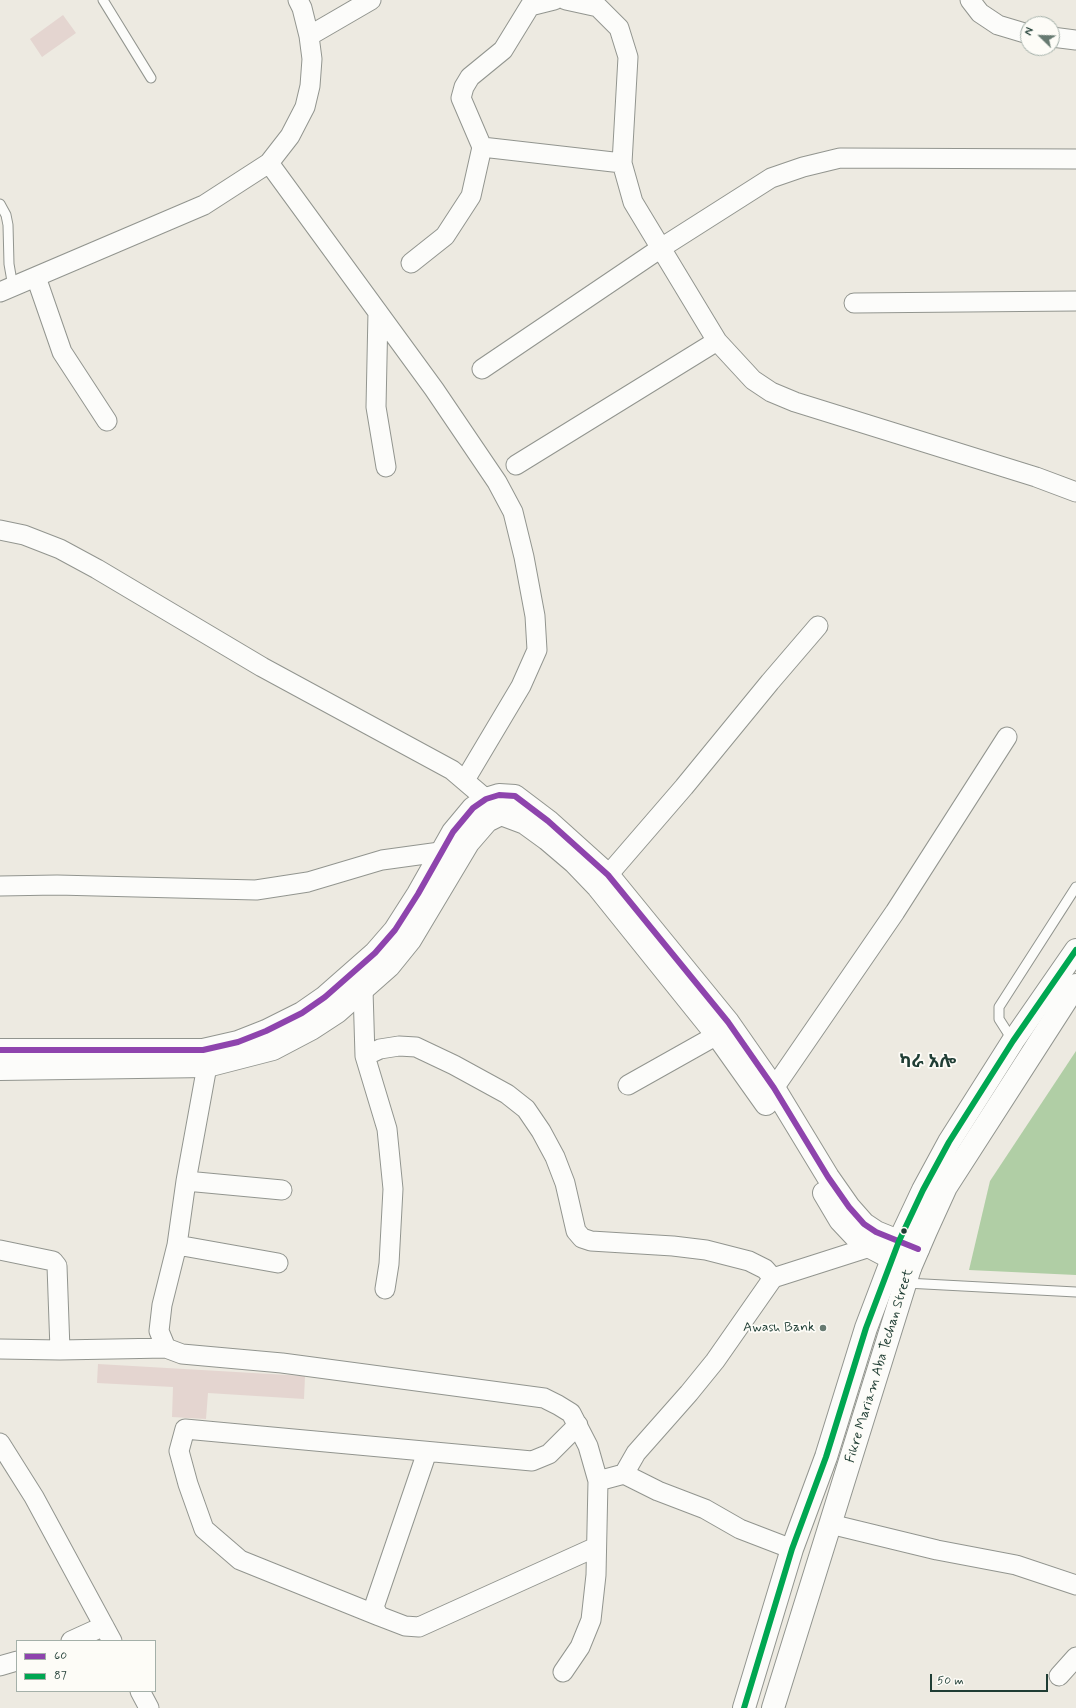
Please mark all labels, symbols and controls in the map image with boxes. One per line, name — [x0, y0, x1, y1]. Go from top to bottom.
north arrow — [1020, 16, 1060, 56]
text: N — [1022, 26, 1038, 38]
district label: ካራ አሎ — [900, 1052, 956, 1074]
unlabelled marker — [899, 1226, 909, 1236]
street label: Fikre Mariam Aba Techan Street — [842, 1267, 918, 1465]
place label: Awash Bank — [743, 1320, 815, 1336]
marker: Awash Bank — [818, 1323, 828, 1333]
legend — [16, 1640, 156, 1692]
text: 60 — [54, 1648, 67, 1664]
scale bar — [932, 1666, 1050, 1692]
text: 87 — [54, 1668, 67, 1684]
text: 50 m — [937, 1673, 964, 1689]

